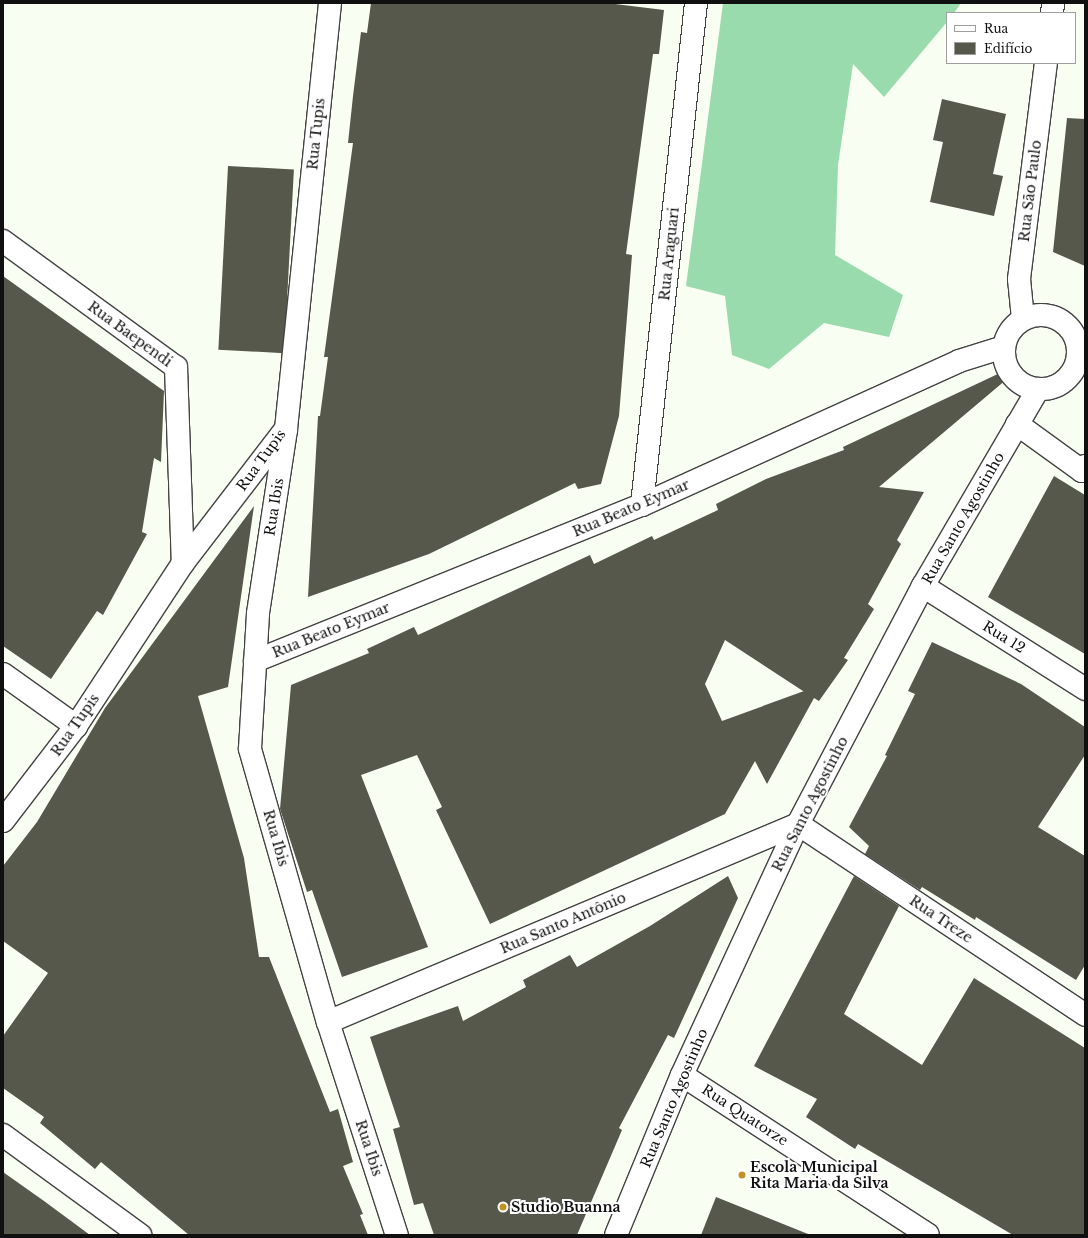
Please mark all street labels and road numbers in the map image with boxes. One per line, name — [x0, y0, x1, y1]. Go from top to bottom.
street label: Rua Tupis — [304, 97, 328, 171]
street label: Rua São Paulo — [1015, 139, 1045, 243]
street label: Rua Araguari — [656, 206, 682, 302]
street label: Rua Baependi — [85, 298, 175, 370]
street label: Rua Tupis — [233, 426, 289, 494]
street label: Rua Santo Agostinho — [918, 449, 1008, 587]
street label: Rua Beato Eymar — [570, 476, 692, 540]
street label: Rua Ibis — [261, 477, 287, 537]
street label: Rua Beato Eymar — [270, 599, 392, 661]
street label: Rua 12 — [980, 617, 1028, 657]
street label: Rua Tupis — [47, 690, 103, 760]
street label: Rua Santo Agostinho — [768, 733, 852, 875]
street label: Rua Ibis — [260, 808, 292, 868]
street label: Rua Santo Antônio — [497, 889, 629, 957]
street label: Rua Treze — [906, 892, 976, 946]
street label: Rua Santo Agostinho — [637, 1026, 711, 1170]
street label: Rua Quatorze — [699, 1081, 791, 1149]
street label: Rua Ibis — [352, 1118, 386, 1178]

